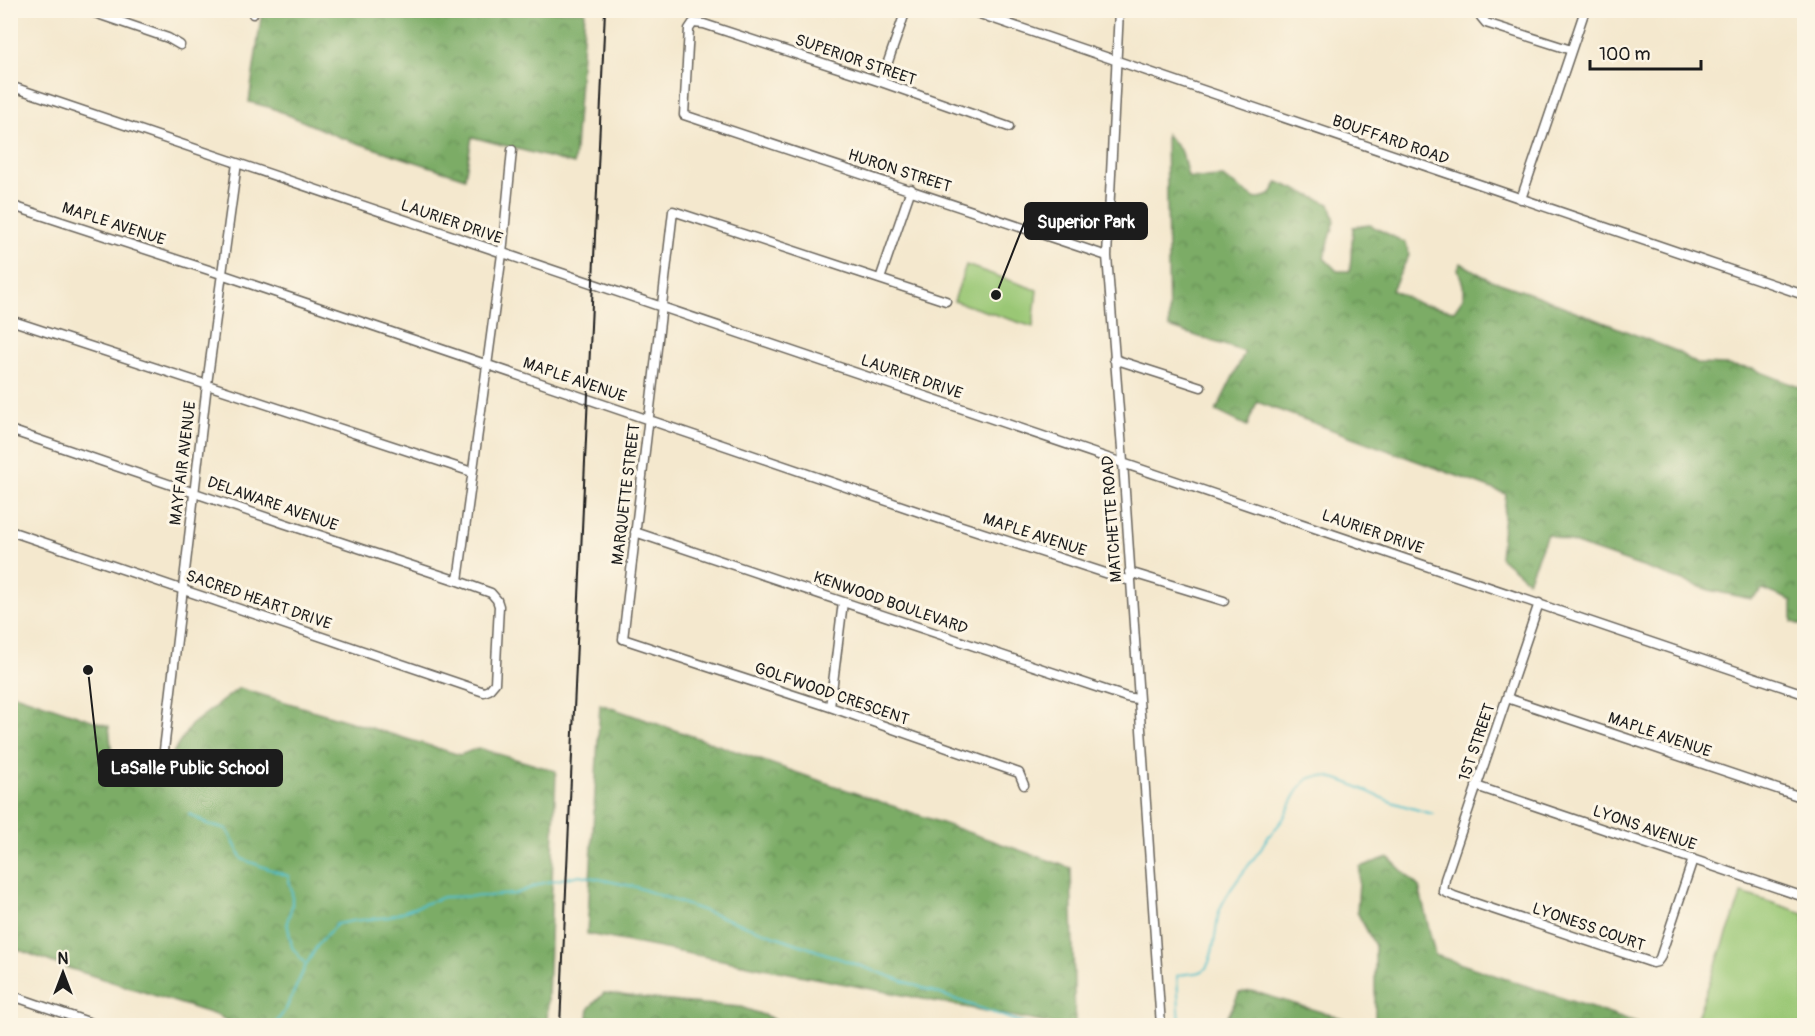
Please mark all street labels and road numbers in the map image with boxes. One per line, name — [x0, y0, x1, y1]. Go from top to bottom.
street label: SUPERIOR STREET — [792, 30, 919, 90]
street label: BOUFFARD ROAD — [1330, 111, 1452, 169]
street label: HURON STREET — [846, 145, 954, 197]
street label: LAURIER DRIVE — [398, 195, 505, 249]
street label: MAPLE AVENUE — [59, 198, 168, 250]
street label: LAURIER DRIVE — [858, 350, 965, 404]
street label: MAPLE AVENUE — [520, 353, 629, 407]
street label: MAYFAIR AVENUE — [165, 400, 201, 526]
street label: MARQUETTE STREET — [607, 422, 645, 566]
street label: MATCHETTE ROAD — [1098, 455, 1126, 583]
street label: DELAWARE AVENUE — [205, 472, 341, 536]
street label: LAURIER DRIVE — [1319, 505, 1426, 559]
street label: MAPLE AVENUE — [980, 509, 1089, 561]
street label: SACRED HEART DRIVE — [183, 566, 334, 634]
street label: KENWOOD BOULEVARD — [811, 567, 970, 639]
street label: GOLFWOOD CRESCENT — [752, 658, 912, 730]
street label: 1ST STREET — [1454, 701, 1500, 784]
street label: MAPLE AVENUE — [1605, 708, 1714, 762]
street label: LYONS AVENUE — [1590, 801, 1699, 855]
street label: LYONESS COURT — [1530, 898, 1648, 956]

